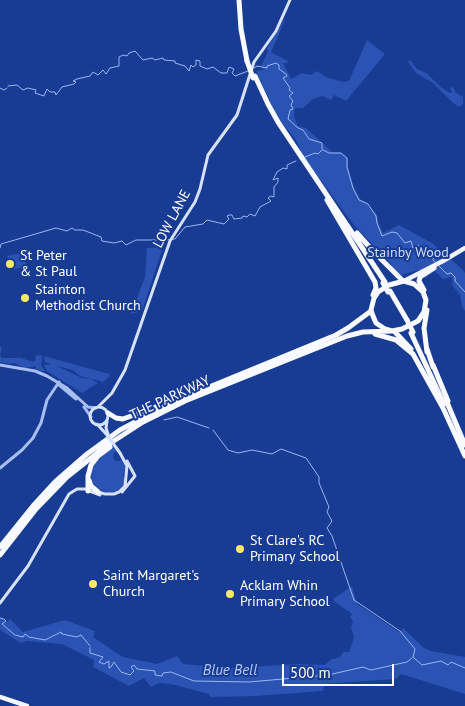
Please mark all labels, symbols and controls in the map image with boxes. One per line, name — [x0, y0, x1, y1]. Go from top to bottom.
street label: LOW LANE — [150, 187, 194, 251]
park label: Stainby Wood — [367, 245, 449, 261]
place label: St Peter & St Paul — [20, 248, 77, 280]
marker: St Peter & St Paul — [4, 258, 16, 270]
place label: Stainton Methodist Church — [35, 282, 141, 314]
marker: Stainton Methodist Church — [19, 292, 31, 304]
street label: THE PARKWAY — [127, 372, 213, 424]
place label: St Clare's RC Primary School — [250, 533, 340, 566]
marker: St Clare's RC Primary School — [234, 543, 246, 555]
place label: Saint Margaret's Church — [103, 568, 199, 600]
marker: Saint Margaret's Church — [87, 578, 99, 590]
place label: Acklam Whin Primary School — [240, 578, 330, 610]
marker: Acklam Whin Primary School — [224, 588, 236, 600]
scale bar — [285, 654, 398, 686]
water label: Blue Bell — [203, 662, 257, 680]
text: 500 m — [290, 663, 331, 682]

